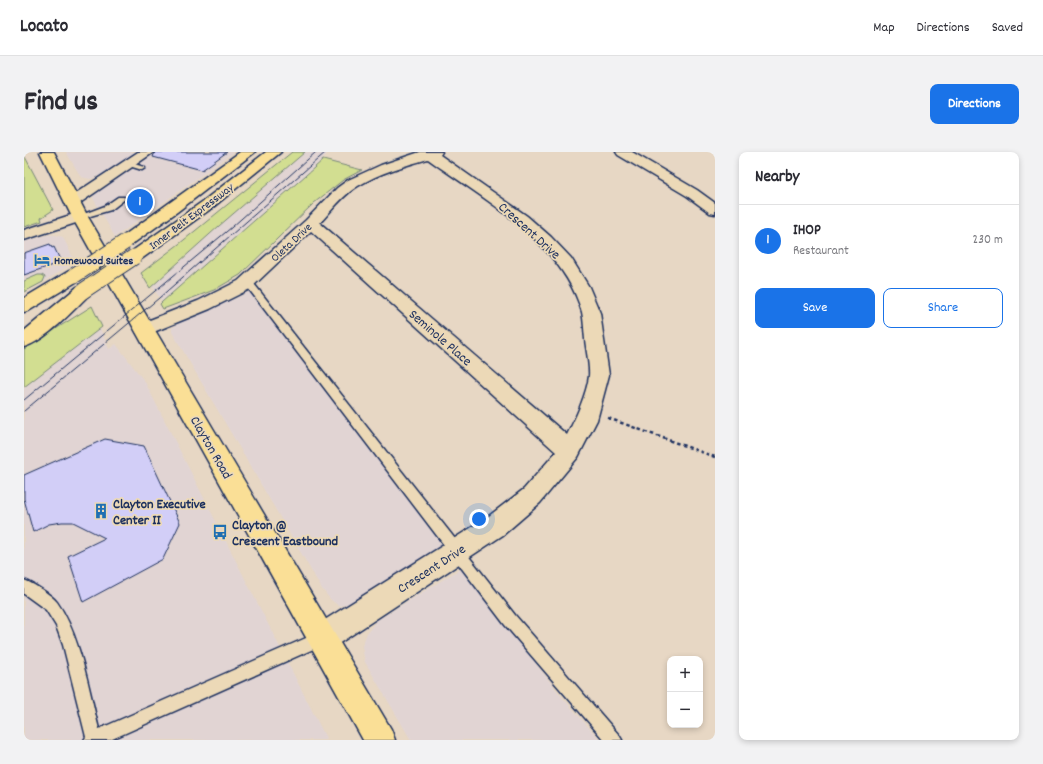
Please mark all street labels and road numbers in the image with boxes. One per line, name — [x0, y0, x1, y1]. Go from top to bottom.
street label: Inner Belt Expressway — [146, 179, 239, 255]
street label: Crescent Drive — [493, 198, 564, 265]
street label: Oleta Drive — [268, 220, 316, 267]
street label: Seminole Place — [404, 305, 476, 372]
street label: Clayton Road — [184, 413, 236, 483]
street label: Crescent Drive — [394, 540, 470, 599]

